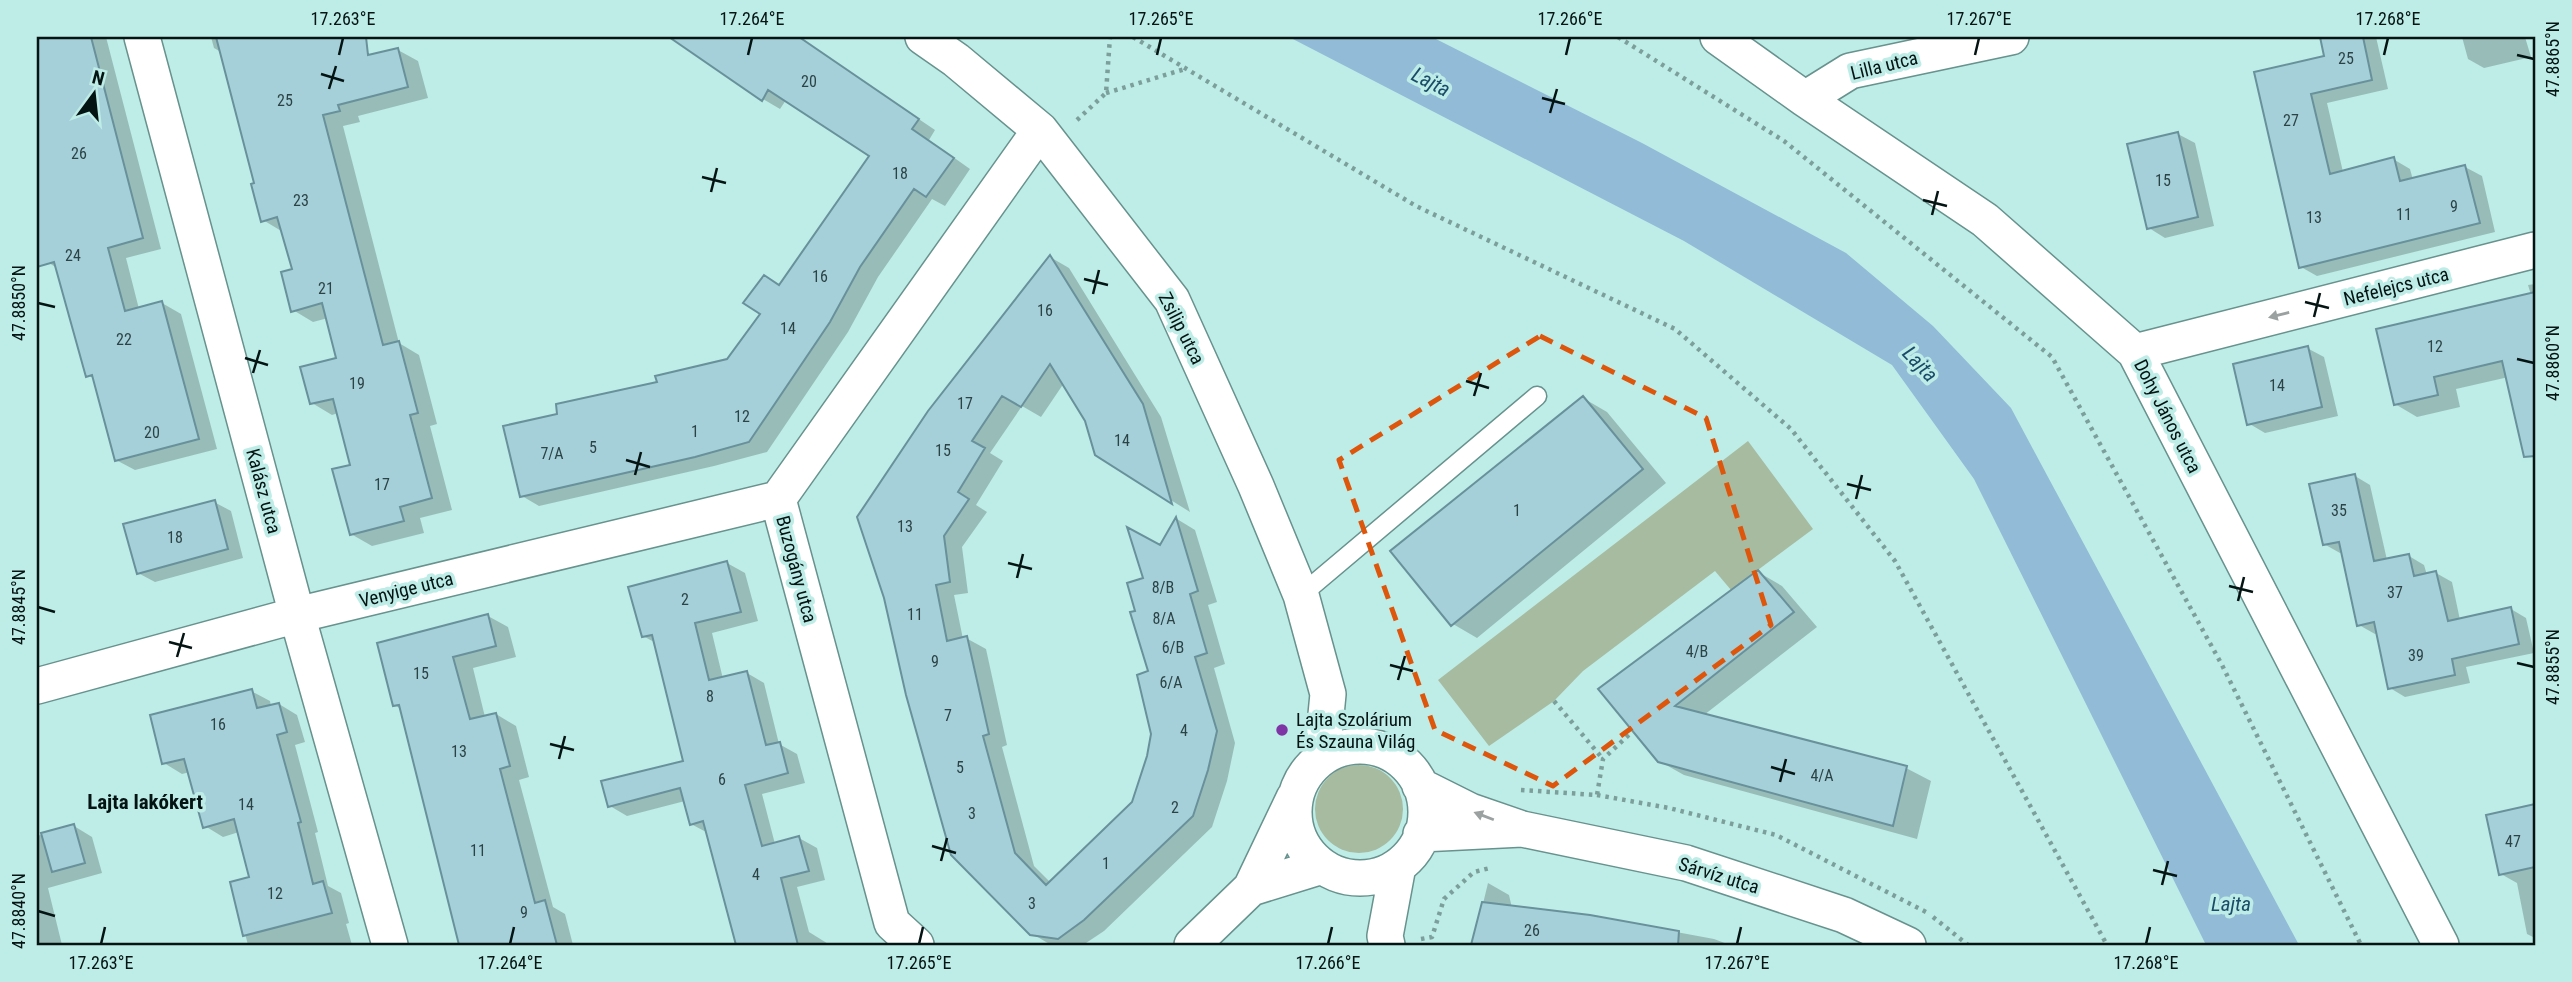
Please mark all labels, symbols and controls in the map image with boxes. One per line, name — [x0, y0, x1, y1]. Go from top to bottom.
text: 17.263°E — [311, 8, 375, 29]
text: 17.264°E — [720, 8, 784, 29]
text: 17.265°E — [1129, 8, 1193, 29]
text: 17.266°E — [1538, 8, 1602, 29]
text: 17.267°E — [1947, 8, 2011, 29]
text: 17.268°E — [2356, 8, 2420, 29]
text: 47.8865°N — [2542, 21, 2563, 97]
street label: Lilla utca — [1848, 46, 1920, 85]
house number: 25 — [2338, 49, 2354, 68]
north arrow — [60, 60, 130, 130]
water label: Lajta — [1408, 62, 1454, 102]
text: N — [90, 65, 107, 91]
house number: 20 — [801, 72, 817, 91]
house number: 25 — [277, 91, 293, 110]
house number: 27 — [2283, 111, 2299, 130]
house number: 26 — [71, 144, 87, 163]
house number: 18 — [892, 164, 908, 183]
house number: 15 — [2155, 171, 2171, 190]
house number: 23 — [293, 191, 309, 210]
house number: 9 — [2450, 197, 2458, 216]
house number: 11 — [2396, 205, 2412, 224]
house number: 13 — [2306, 208, 2322, 227]
house number: 24 — [65, 246, 81, 265]
street label: Nefelejcs utca — [2341, 262, 2451, 311]
text: 47.8850°N — [8, 265, 29, 341]
house number: 16 — [812, 267, 828, 286]
house number: 21 — [318, 279, 334, 298]
street label: Zsilip utca — [1154, 288, 1210, 368]
house number: 16 — [1037, 301, 1053, 320]
one-way arrow — [2268, 310, 2290, 321]
house number: 14 — [780, 319, 796, 338]
text: 47.8860°N — [2542, 325, 2563, 401]
house number: 22 — [116, 330, 132, 349]
house number: 12 — [2427, 337, 2443, 356]
water label: Lajta — [1898, 341, 1942, 387]
street label: Dohy János utca — [2129, 356, 2206, 477]
house number: 19 — [349, 374, 365, 393]
house number: 14 — [2269, 376, 2285, 395]
house number: 17 — [957, 394, 973, 413]
house number: 12 — [734, 407, 750, 426]
house number: 1 — [691, 422, 699, 441]
house number: 20 — [144, 423, 160, 442]
house number: 14 — [1114, 431, 1130, 450]
house number: 5 — [589, 438, 597, 457]
house number: 15 — [935, 441, 951, 460]
house number: 7/A — [540, 444, 564, 463]
street label: Kalász utca — [241, 446, 286, 536]
house number: 17 — [374, 475, 390, 494]
house number: 1 — [1513, 501, 1521, 520]
house number: 35 — [2331, 501, 2347, 520]
street label: Buzogány utca — [771, 513, 822, 625]
house number: 13 — [897, 517, 913, 536]
house number: 18 — [167, 528, 183, 547]
street label: Venyige utca — [357, 567, 455, 612]
text: 47.8845°N — [8, 569, 29, 645]
house number: 8/B — [1152, 578, 1174, 597]
house number: 37 — [2387, 583, 2403, 602]
house number: 2 — [681, 590, 689, 609]
house number: 11 — [907, 605, 923, 624]
house number: 8/A — [1152, 609, 1176, 628]
text: 47.8855°N — [2542, 629, 2563, 705]
house number: 6/B — [1162, 638, 1184, 657]
house number: 4/B — [1686, 642, 1708, 661]
house number: 39 — [2408, 646, 2424, 665]
house number: 9 — [931, 652, 939, 671]
house number: 15 — [413, 664, 429, 683]
house number: 6/A — [1159, 673, 1183, 692]
house number: 8 — [706, 687, 714, 706]
house number: 7 — [944, 706, 952, 725]
place label: Lajta Szolárium És Szauna Világ — [1296, 708, 1415, 753]
house number: 16 — [210, 715, 226, 734]
house number: 4 — [1180, 721, 1188, 740]
marker: Lajta Szolárium És Szauna Világ — [1274, 722, 1290, 738]
house number: 13 — [451, 742, 467, 761]
house number: 5 — [956, 758, 964, 777]
house number: 4/A — [1810, 766, 1834, 785]
house number: 6 — [718, 770, 726, 789]
district label: Lajta lakókert — [87, 790, 203, 814]
house number: 14 — [238, 795, 254, 814]
house number: 2 — [1171, 798, 1179, 817]
house number: 3 — [968, 804, 976, 823]
one-way arrow — [1473, 810, 1494, 821]
house number: 47 — [2505, 832, 2521, 851]
house number: 11 — [470, 841, 486, 860]
street label: Sárvíz utca — [1676, 852, 1762, 899]
house number: 1 — [1102, 854, 1110, 873]
house number: 4 — [752, 865, 760, 884]
text: 47.8840°N — [8, 873, 29, 949]
house number: 12 — [267, 884, 283, 903]
water label: Lajta — [2211, 892, 2251, 916]
house number: 3 — [1028, 894, 1036, 913]
house number: 9 — [520, 903, 528, 922]
house number: 26 — [1524, 921, 1540, 940]
text: 17.263°E — [69, 952, 133, 973]
text: 17.264°E — [478, 952, 542, 973]
text: 17.265°E — [887, 952, 951, 973]
text: 17.266°E — [1296, 952, 1360, 973]
text: 17.267°E — [1705, 952, 1769, 973]
text: 17.268°E — [2114, 952, 2178, 973]

